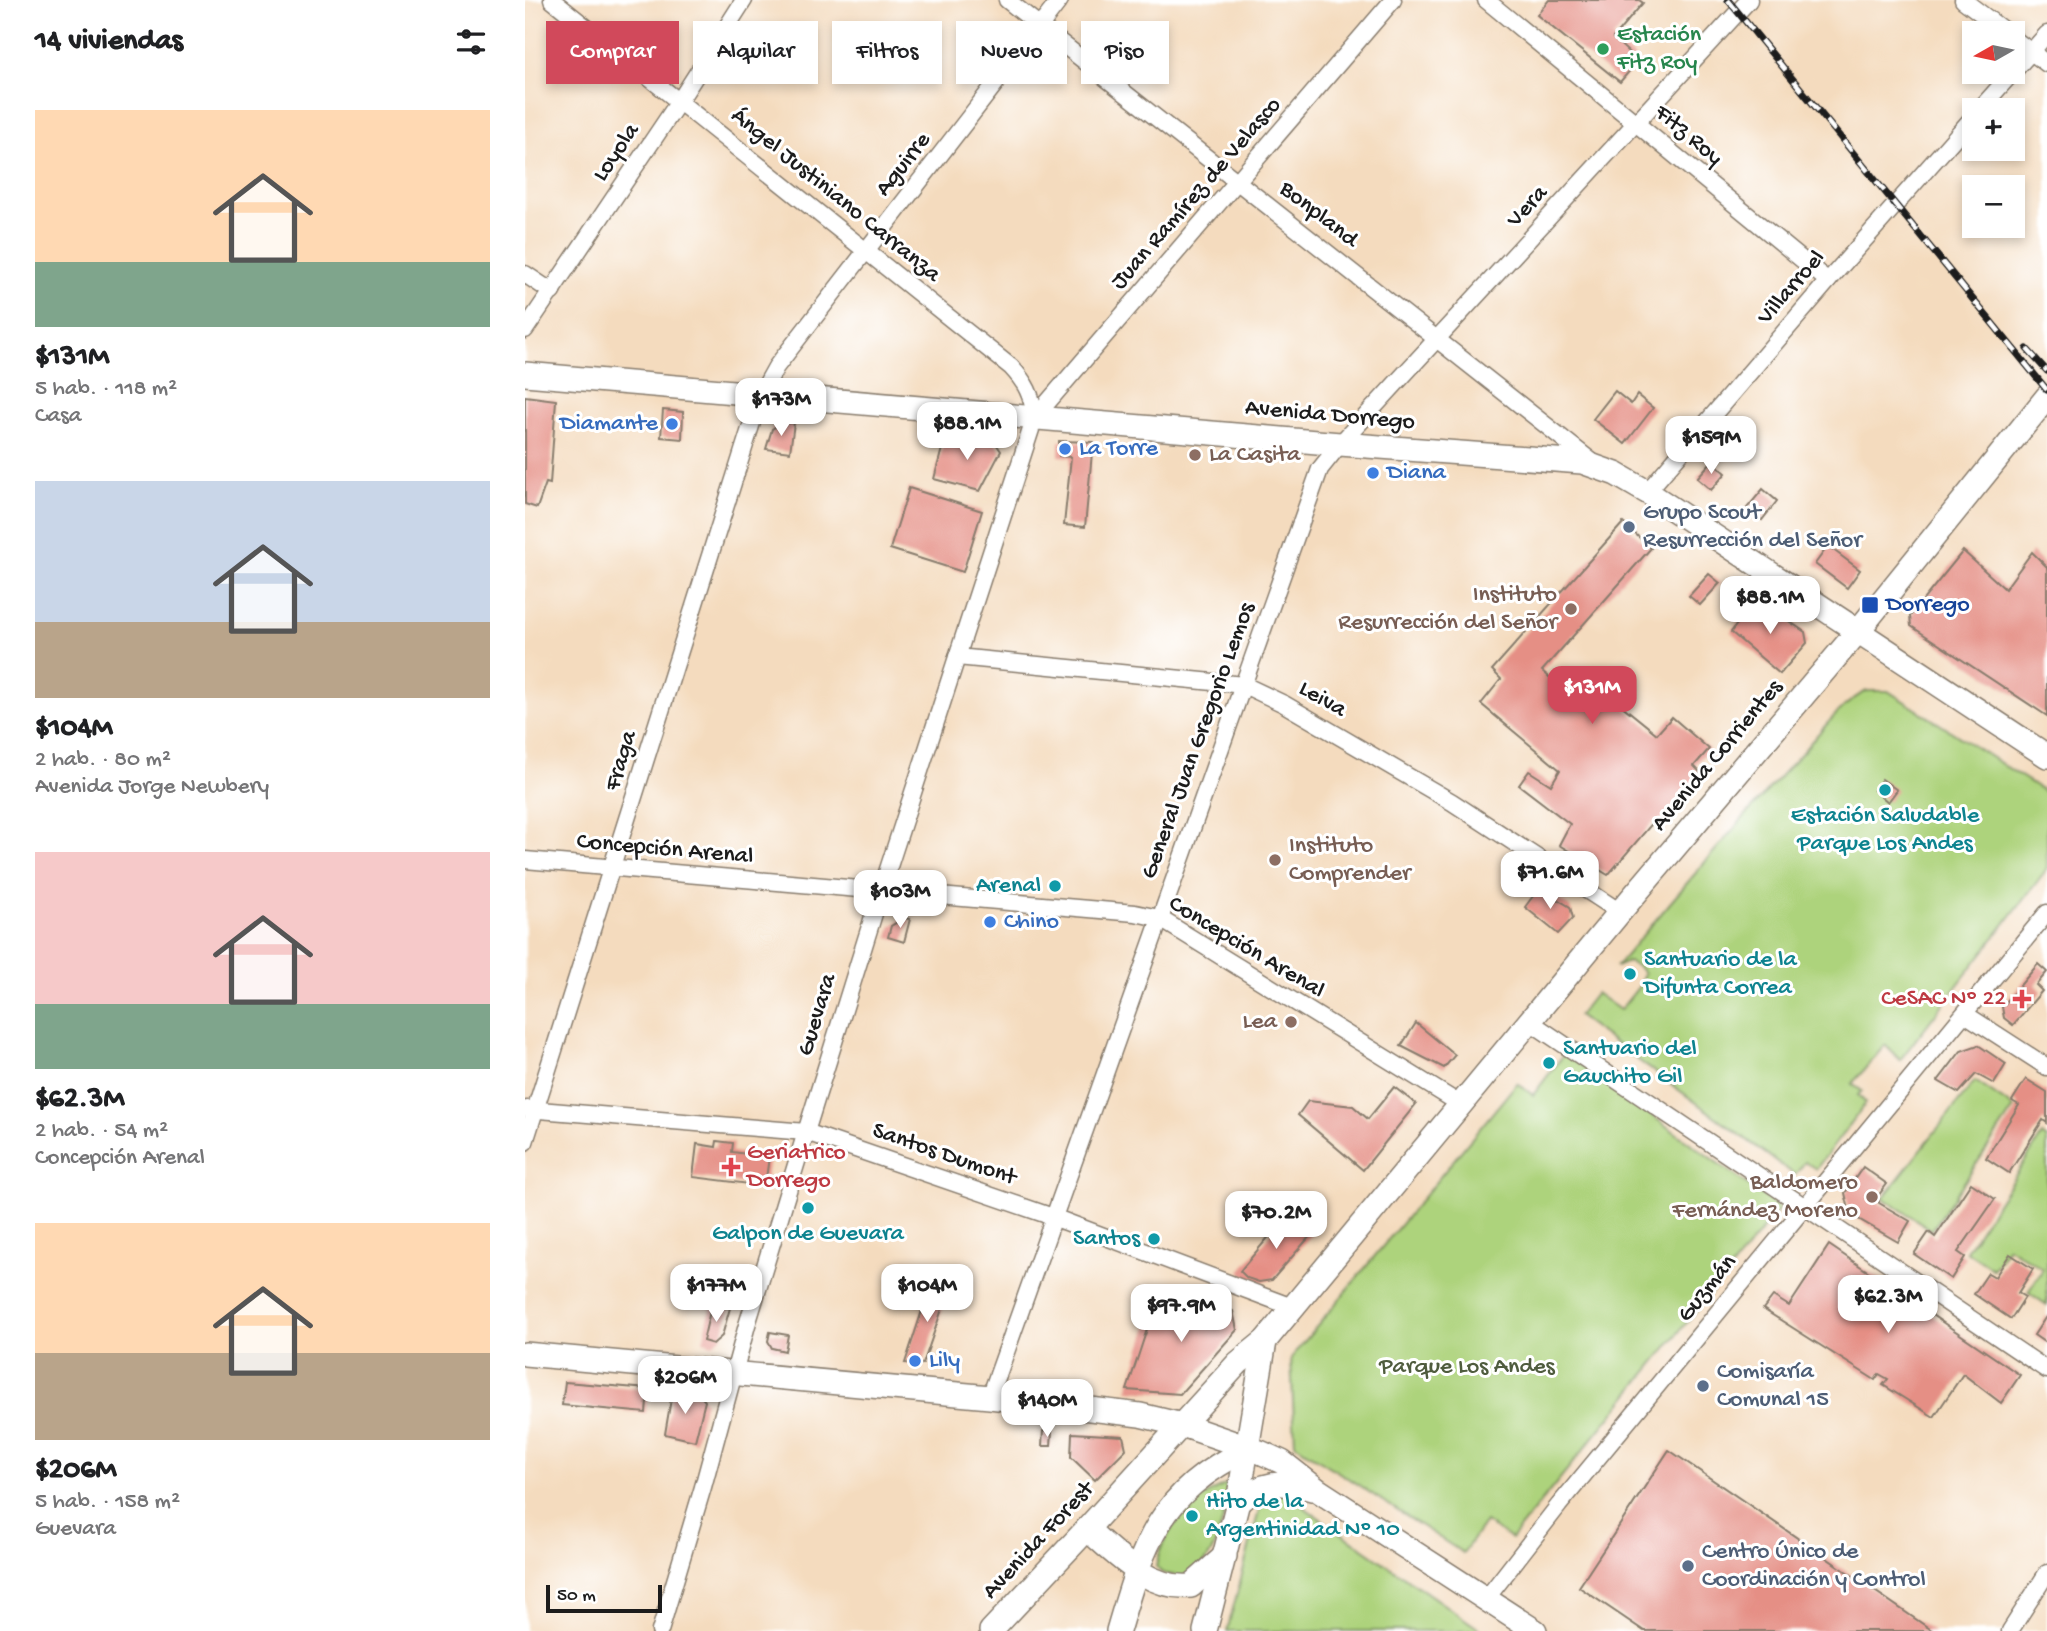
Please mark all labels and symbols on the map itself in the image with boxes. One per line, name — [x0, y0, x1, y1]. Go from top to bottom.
place label: Estación Fitz Roy — [1616, 21, 1702, 78]
north arrow — [1962, 21, 2025, 84]
marker: Estación Fitz Roy — [1595, 41, 1611, 57]
street label: Juan Ramírez de Velasco — [1105, 92, 1289, 296]
street label: Fitz Roy — [1647, 98, 1728, 173]
street label: Ángel Justiniano Carranza — [724, 102, 946, 290]
street label: Loyola — [587, 118, 647, 188]
street label: Aguirre — [870, 127, 938, 203]
street label: Bonpland — [1272, 175, 1365, 256]
street label: Vera — [1500, 179, 1555, 235]
street label: Villarroel — [1751, 245, 1832, 332]
pin: $173M — [732, 378, 830, 438]
street label: Avenida Dorrego — [1244, 394, 1416, 438]
pin: $88.1M — [910, 402, 1024, 462]
place label: Diamante — [558, 410, 659, 439]
marker: Diamante — [664, 416, 680, 432]
pin: $159M — [1662, 416, 1760, 476]
place label: La Torre — [1079, 435, 1158, 464]
marker: La Torre — [1057, 441, 1073, 457]
place label: La Casita — [1209, 441, 1301, 470]
marker: La Casita — [1187, 447, 1203, 463]
place label: Diana — [1385, 459, 1447, 488]
marker: Diana — [1365, 465, 1381, 481]
place label: Grupo Scout Resurrección del Señor — [1643, 499, 1864, 556]
marker: Grupo Scout Resurrección del Señor — [1621, 519, 1637, 535]
pin: $88.1M — [1713, 576, 1827, 636]
place label: Instituto Resurrección del Señor — [1338, 581, 1559, 638]
place label: Dorrego — [1884, 591, 1970, 620]
marker: Dorrego — [1860, 595, 1880, 615]
street label: General Juan Gregorio Lemos — [1135, 598, 1263, 883]
marker: Instituto Resurrección del Señor — [1563, 601, 1579, 617]
pin: $131M — [1543, 666, 1641, 726]
street label: Avenida Corrientes — [1646, 673, 1791, 838]
street label: Leiva — [1293, 675, 1352, 725]
street label: Fraga — [599, 727, 645, 795]
marker: Estación Saludable Parque Los Andes — [1877, 782, 1893, 798]
place label: Estación Saludable Parque Los Andes — [1791, 802, 1980, 859]
street label: Concepción Arenal — [575, 828, 755, 872]
place label: Instituto Comprender — [1289, 832, 1413, 889]
marker: Instituto Comprender — [1267, 852, 1283, 868]
pin: $71.6M — [1493, 852, 1607, 911]
pin: $103M — [851, 870, 949, 930]
place label: Arenal — [976, 872, 1041, 901]
marker: Arenal — [1047, 878, 1063, 894]
street label: Concepción Arenal — [1163, 890, 1329, 1006]
place label: Chino — [1004, 908, 1059, 937]
marker: Chino — [982, 914, 998, 930]
place label: Santuario de la Difunta Correa — [1642, 946, 1798, 1003]
marker: Santuario de la Difunta Correa — [1622, 966, 1638, 982]
street label: Guevara — [792, 970, 844, 1060]
place label: CeSAC Nº 22 — [1881, 985, 2006, 1014]
marker: CeSAC Nº 22 — [2012, 989, 2032, 1009]
place label: Lea — [1243, 1008, 1278, 1037]
marker: Lea — [1283, 1014, 1299, 1030]
place label: Santuario del Gauchito Gil — [1563, 1035, 1697, 1092]
marker: Santuario del Gauchito Gil — [1541, 1055, 1557, 1071]
street label: Santos Dumont — [868, 1117, 1022, 1194]
place label: Geriatrico Dorrego — [745, 1139, 846, 1196]
marker: Geriatrico Dorrego — [721, 1157, 741, 1177]
place label: Baldomero Fernández Moreno — [1671, 1169, 1858, 1226]
marker: Baldomero Fernández Moreno — [1864, 1189, 1880, 1205]
pin: $70.2M — [1219, 1192, 1333, 1251]
marker: Galpon de Guevara — [800, 1200, 816, 1216]
place label: Galpon de Guevara — [712, 1220, 905, 1249]
place label: Santos — [1073, 1225, 1141, 1254]
marker: Santos — [1146, 1231, 1162, 1247]
street label: Guzmán — [1672, 1249, 1744, 1329]
pin: $177M — [667, 1264, 765, 1324]
pin: $104M — [878, 1264, 976, 1324]
pin: $62.3M — [1831, 1276, 1945, 1335]
pin: $97.9M — [1124, 1284, 1238, 1344]
place label: Lily — [929, 1347, 960, 1376]
marker: Lily — [907, 1353, 923, 1369]
park label: Parque Los Andes — [1378, 1353, 1556, 1382]
pin: $206M — [636, 1356, 734, 1416]
place label: Comisaría Comunal 15 — [1717, 1358, 1829, 1415]
marker: Comisaría Comunal 15 — [1695, 1378, 1711, 1394]
pin: $140M — [998, 1380, 1096, 1439]
street label: Avenida Forest — [977, 1474, 1103, 1606]
place label: Hito de la Argentinidad Nº 10 — [1206, 1488, 1400, 1545]
marker: Hito de la Argentinidad Nº 10 — [1184, 1508, 1200, 1524]
place label: Centro Único de Coordinación y Control — [1702, 1538, 1926, 1595]
marker: Centro Único de Coordinación y Control — [1680, 1558, 1696, 1574]
scale bar — [546, 1582, 661, 1614]

